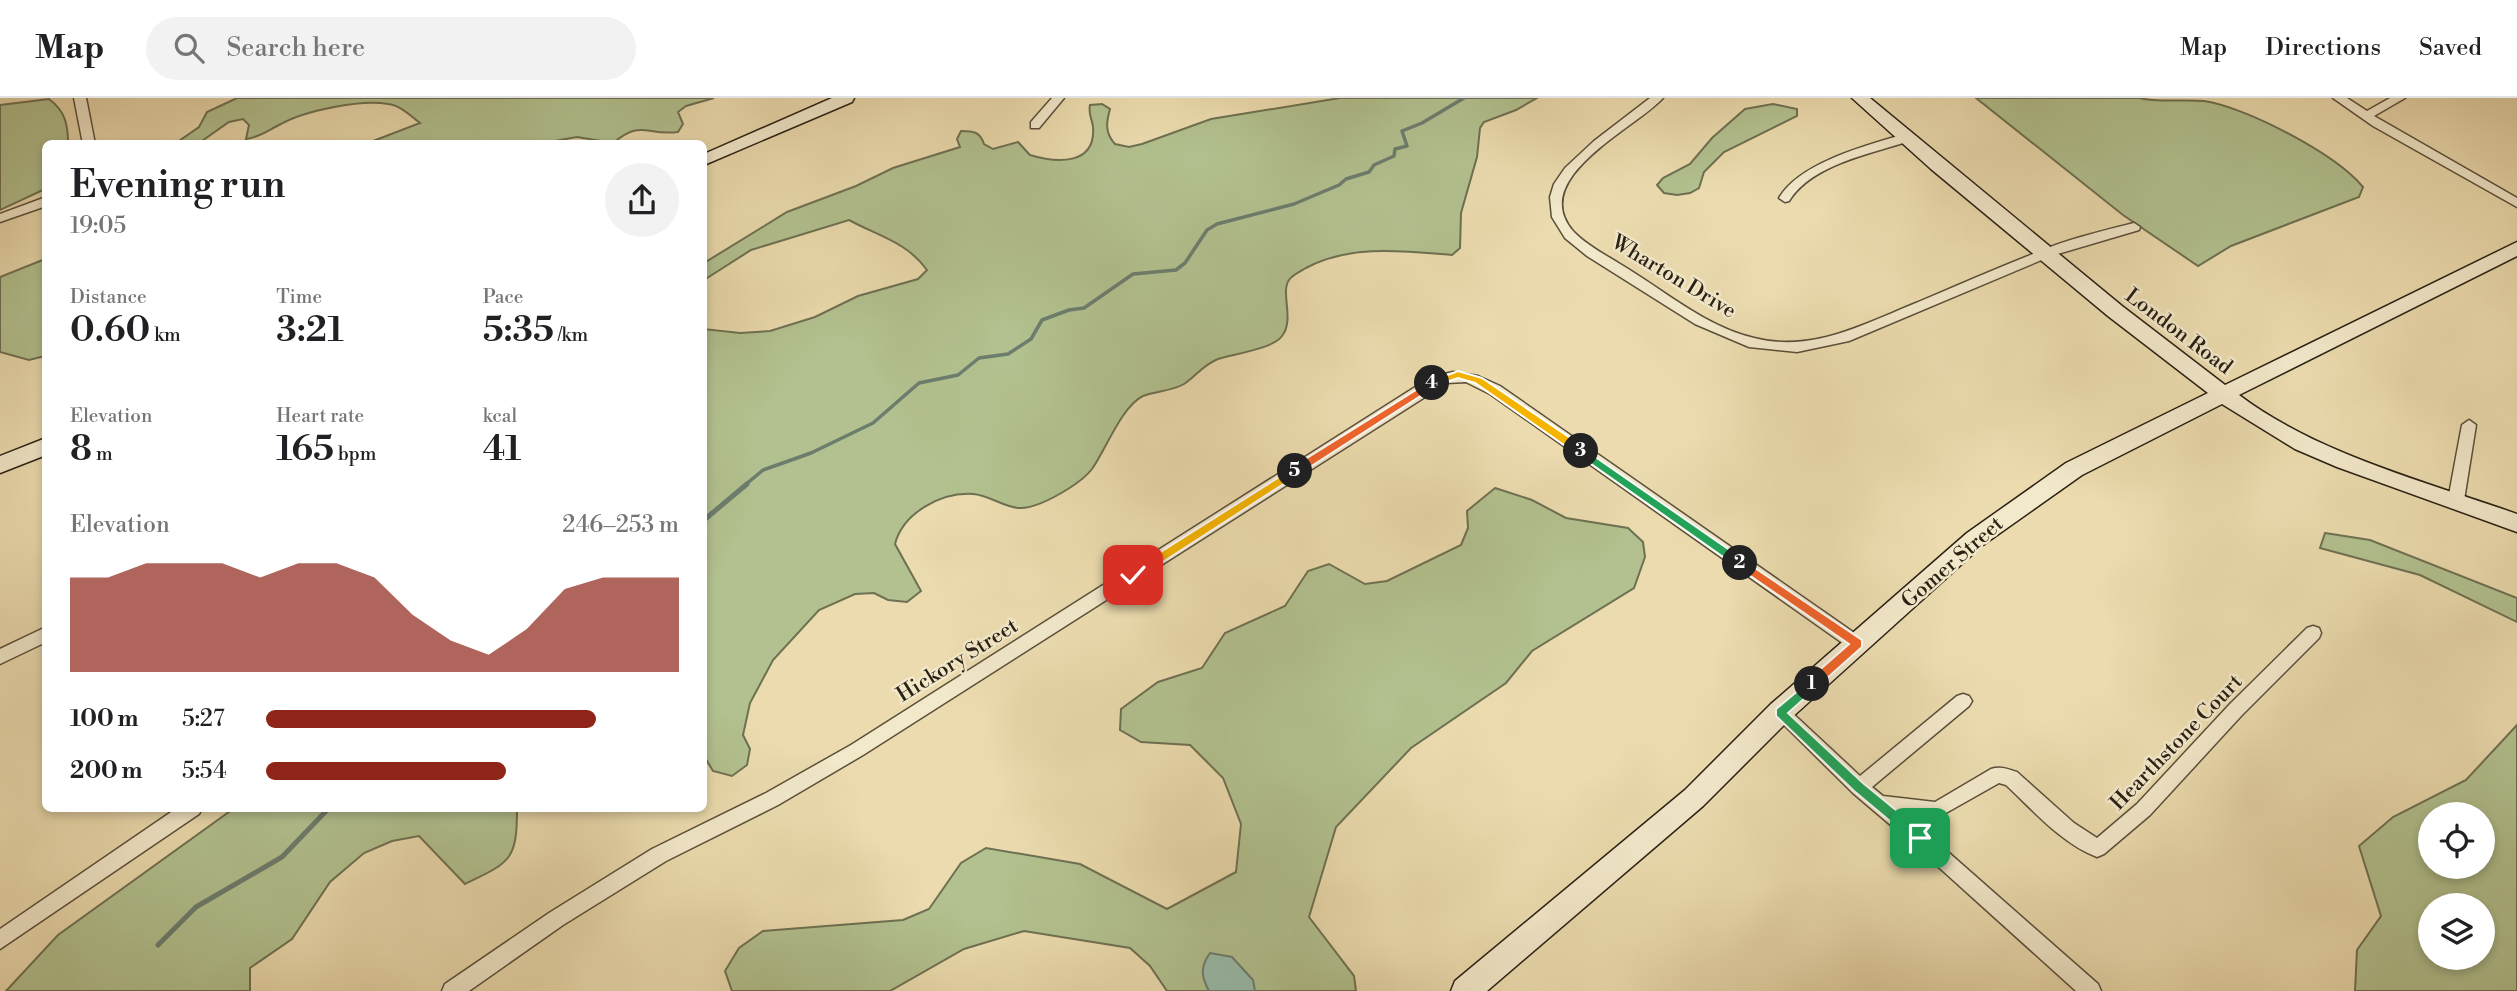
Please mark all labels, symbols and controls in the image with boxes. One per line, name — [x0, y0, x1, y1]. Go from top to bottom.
search box — [146, 17, 636, 80]
text: Map — [35, 28, 104, 69]
icon: search — [170, 29, 208, 67]
text: Search here — [226, 32, 365, 64]
text: Map — [2180, 33, 2227, 63]
text: Directions — [2265, 33, 2381, 63]
text: Saved — [2419, 33, 2482, 63]
text: Evening run — [70, 162, 285, 209]
button: share — [605, 163, 679, 237]
text: 19:05 — [70, 212, 126, 240]
street label: Wharton Drive — [1605, 229, 1741, 324]
street label: London Road — [2120, 283, 2237, 381]
text: Distance — [70, 285, 147, 309]
text: Time — [276, 285, 322, 309]
text: Pace — [483, 285, 523, 309]
text: 0.60 — [70, 309, 150, 352]
text: 3:21 — [276, 309, 344, 352]
text: 5:35 — [483, 309, 554, 352]
text: km — [150, 323, 181, 347]
text: /km — [554, 323, 588, 347]
pin: 4 — [1414, 366, 1450, 400]
text: 4 — [1425, 370, 1438, 394]
text: Elevation — [70, 404, 152, 428]
text: Heart rate — [276, 404, 364, 428]
text: kcal — [483, 404, 517, 428]
text: 8 — [70, 428, 92, 471]
text: 165 — [276, 428, 334, 471]
text: 41 — [483, 428, 521, 471]
pin: 3 — [1564, 434, 1598, 468]
text: 3 — [1575, 438, 1586, 462]
text: m — [92, 442, 113, 466]
text: bpm — [334, 442, 376, 466]
pin: 5 — [1278, 454, 1312, 488]
text: 5 — [1289, 458, 1300, 482]
text: Elevation — [70, 511, 170, 539]
text: 246–253 m — [562, 511, 679, 539]
street label: Gomer Street — [1896, 511, 2009, 614]
pin — [1103, 545, 1163, 605]
pin: 2 — [1722, 546, 1758, 580]
text: 2 — [1734, 550, 1745, 574]
icon: check — [1114, 556, 1152, 594]
street label: Hickory Street — [892, 613, 1024, 709]
pin: 1 — [1794, 666, 1829, 702]
street label: Hearthstone Court — [2105, 669, 2249, 816]
text: 1 — [1807, 671, 1816, 695]
text: 100 m — [70, 705, 138, 733]
text: 5:27 — [182, 705, 224, 733]
text: 200 m — [70, 757, 142, 785]
text: 5:54 — [182, 757, 227, 785]
map controls — [2418, 802, 2495, 970]
button: locate — [2418, 802, 2495, 879]
pin — [1890, 808, 1950, 868]
icon: arrive — [1901, 819, 1939, 857]
button: layers — [2418, 893, 2495, 970]

